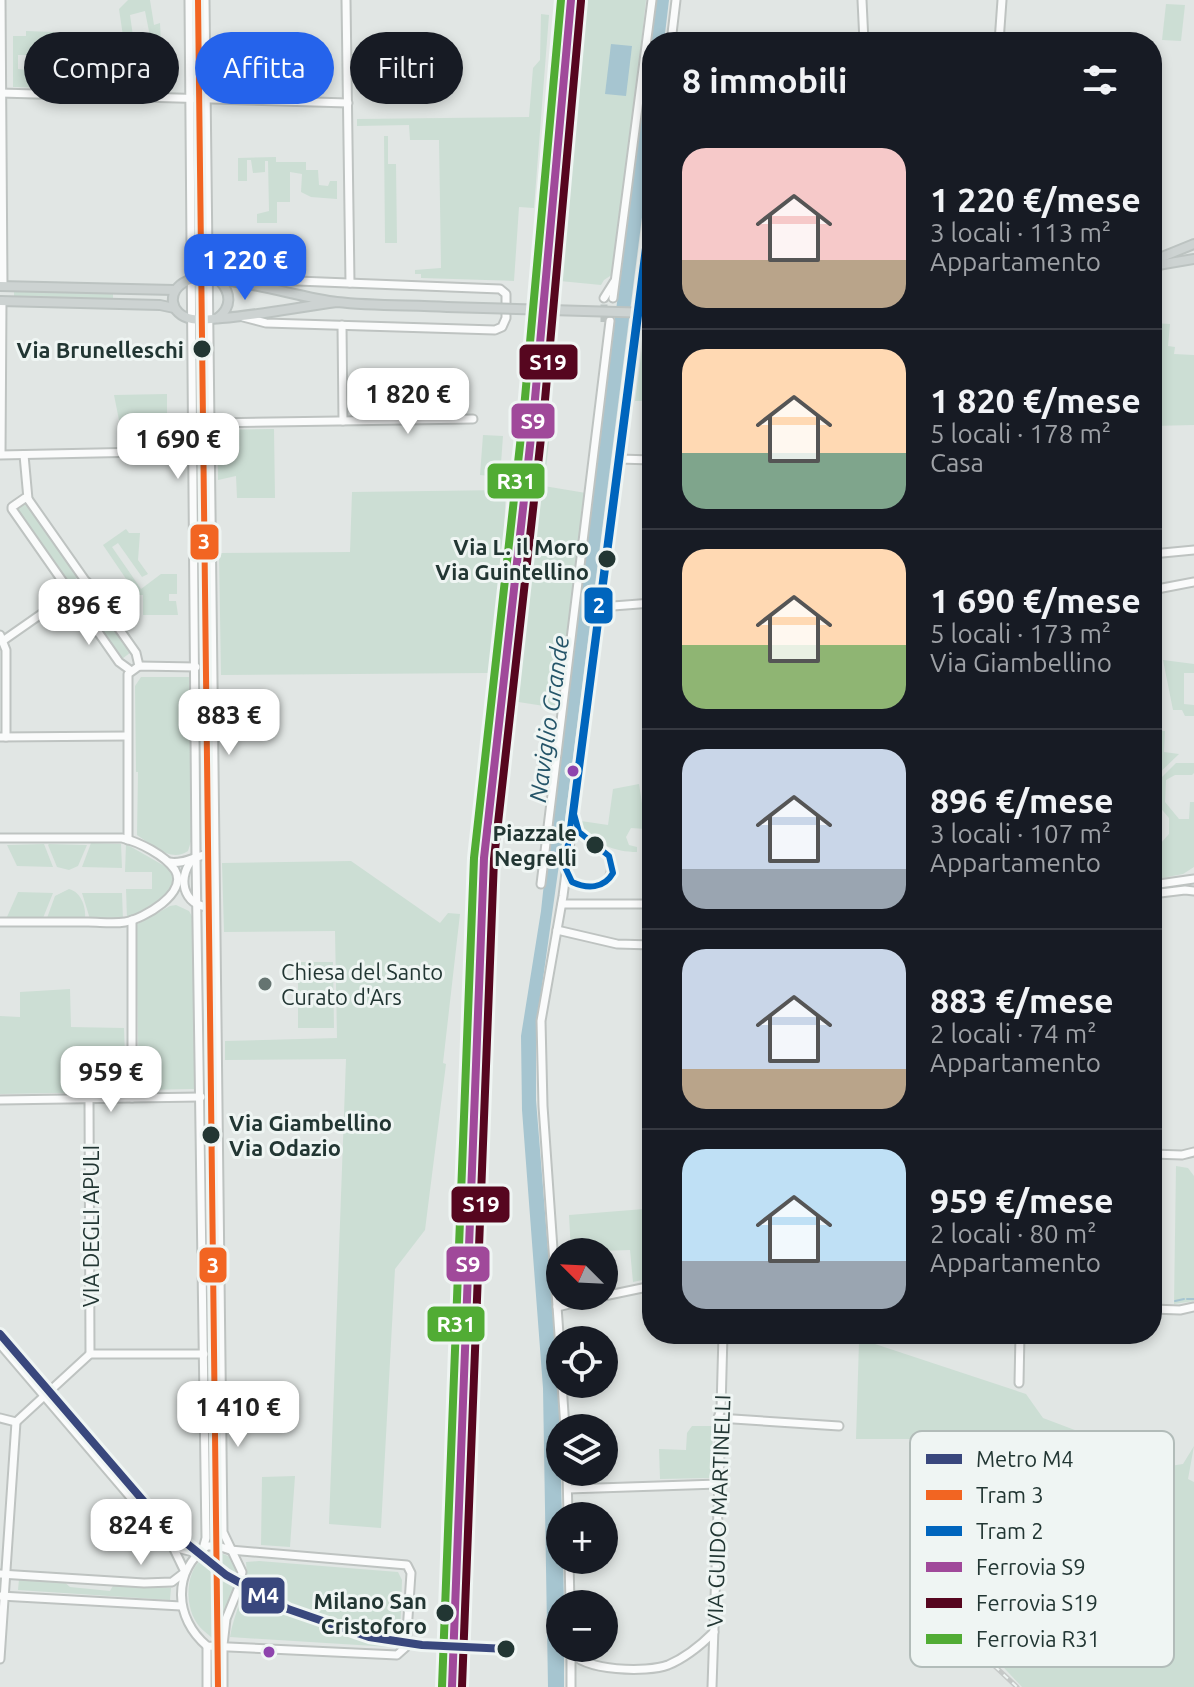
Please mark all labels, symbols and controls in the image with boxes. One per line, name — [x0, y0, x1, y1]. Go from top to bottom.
chip: Compra — [24, 32, 179, 104]
chip: Affitta — [195, 32, 334, 104]
chip: Filtri — [350, 32, 463, 104]
icon: filters — [1078, 58, 1122, 102]
text: 8 immobili — [682, 61, 847, 99]
icon: home — [746, 180, 842, 276]
text: 1 220 €/mese — [930, 180, 1141, 218]
text: 3 locali · 113 m² — [930, 218, 1111, 247]
pin: 1 220 € — [171, 234, 319, 302]
text: 1 220 € — [202, 245, 288, 274]
text: Appartamento — [930, 247, 1101, 276]
place label: Via Brunelleschi — [16, 337, 184, 362]
marker: Via Brunelleschi — [191, 338, 213, 360]
line badge: S19 — [518, 343, 579, 381]
text: S19 — [529, 349, 567, 374]
pin: 1 820 € — [334, 368, 482, 436]
text: 1 820 € — [365, 379, 451, 408]
icon: home — [746, 381, 842, 477]
text: 1 820 €/mese — [930, 381, 1141, 419]
line badge: S9 — [510, 402, 556, 440]
text: S9 — [521, 408, 545, 433]
pin: 1 690 € — [104, 413, 252, 481]
text: 5 locali · 178 m² — [930, 419, 1111, 448]
text: 1 690 € — [135, 424, 221, 453]
text: Casa — [930, 448, 984, 477]
line badge: R31 — [486, 462, 546, 500]
text: R31 — [496, 468, 536, 493]
line badge: 3 — [189, 523, 220, 561]
text: 3 — [198, 528, 210, 553]
place label: Via L. il Moro Via Guintellino — [435, 534, 589, 584]
marker: Via L. il Moro Via Guintellino — [596, 548, 618, 570]
pin: 896 € — [33, 579, 145, 647]
icon: home — [746, 581, 842, 677]
text: 1 690 €/mese — [930, 581, 1141, 619]
line badge: 2 — [583, 586, 614, 625]
text: 896 € — [57, 590, 121, 619]
text: 2 — [593, 592, 605, 617]
text: 5 locali · 173 m² — [930, 619, 1111, 648]
water label: Naviglio Grande — [524, 634, 574, 804]
text: Via Giambellino — [930, 648, 1112, 677]
pin: 883 € — [173, 689, 285, 757]
text: 883 € — [197, 700, 261, 729]
unlabelled marker — [565, 763, 581, 779]
icon: home — [746, 781, 842, 877]
text: 896 €/mese — [930, 781, 1114, 819]
text: 3 locali · 107 m² — [930, 819, 1111, 848]
place label: Piazzale Negrelli — [492, 820, 577, 870]
marker: Piazzale Negrelli — [584, 834, 606, 856]
text: Appartamento — [930, 848, 1101, 877]
place label: Chiesa del Santo Curato d'Ars — [281, 959, 443, 1009]
marker: Chiesa del Santo Curato d'Ars — [256, 975, 274, 993]
icon: home — [746, 981, 842, 1077]
text: 883 €/mese — [930, 981, 1114, 1019]
text: 2 locali · 74 m² — [930, 1019, 1097, 1048]
pin: 959 € — [55, 1046, 167, 1114]
text: Appartamento — [930, 1048, 1101, 1077]
text: 959 € — [79, 1057, 143, 1086]
place label: Via Giambellino Via Odazio — [229, 1110, 392, 1160]
marker: Via Giambellino Via Odazio — [200, 1124, 222, 1146]
street label: VIA DEGLI APULI — [78, 1145, 103, 1307]
icon: home — [746, 1181, 842, 1277]
text: 959 €/mese — [930, 1181, 1114, 1219]
line badge: S19 — [450, 1185, 511, 1224]
text: S19 — [462, 1191, 500, 1216]
text: 2 locali · 80 m² — [930, 1219, 1097, 1248]
north arrow — [546, 1238, 618, 1310]
map controls — [546, 1238, 618, 1662]
line badge: S9 — [445, 1245, 491, 1283]
line badge: 3 — [198, 1246, 228, 1284]
text: Appartamento — [930, 1248, 1101, 1277]
text: S9 — [456, 1251, 480, 1276]
text: 3 — [207, 1252, 219, 1277]
line badge: R31 — [426, 1305, 486, 1343]
text: R31 — [436, 1311, 476, 1336]
button: locate — [546, 1326, 618, 1398]
pin: 1 410 € — [164, 1381, 312, 1449]
text: 1 410 € — [195, 1392, 281, 1421]
street label: VIA GUIDO MARTINELLI — [701, 1394, 735, 1628]
button: layers — [546, 1414, 618, 1486]
legend — [910, 1431, 1174, 1667]
text: Metro M4 — [976, 1446, 1074, 1471]
text: Tram 3 — [976, 1482, 1044, 1507]
pin: 824 € — [85, 1499, 197, 1567]
button: + — [546, 1502, 618, 1574]
text: 824 € — [109, 1510, 173, 1539]
text: Tram 2 — [976, 1518, 1044, 1543]
text: Ferrovia S9 — [976, 1554, 1086, 1579]
line badge: M4 — [240, 1576, 286, 1615]
text: M4 — [247, 1582, 279, 1607]
place label: Milano San Cristoforo — [314, 1588, 427, 1638]
button: − — [546, 1590, 618, 1662]
text: Ferrovia S19 — [976, 1590, 1098, 1615]
marker: Milano San Cristoforo — [434, 1602, 456, 1624]
text: Ferrovia R31 — [976, 1626, 1100, 1651]
unlabelled marker — [495, 1638, 517, 1660]
unlabelled marker — [261, 1644, 277, 1660]

